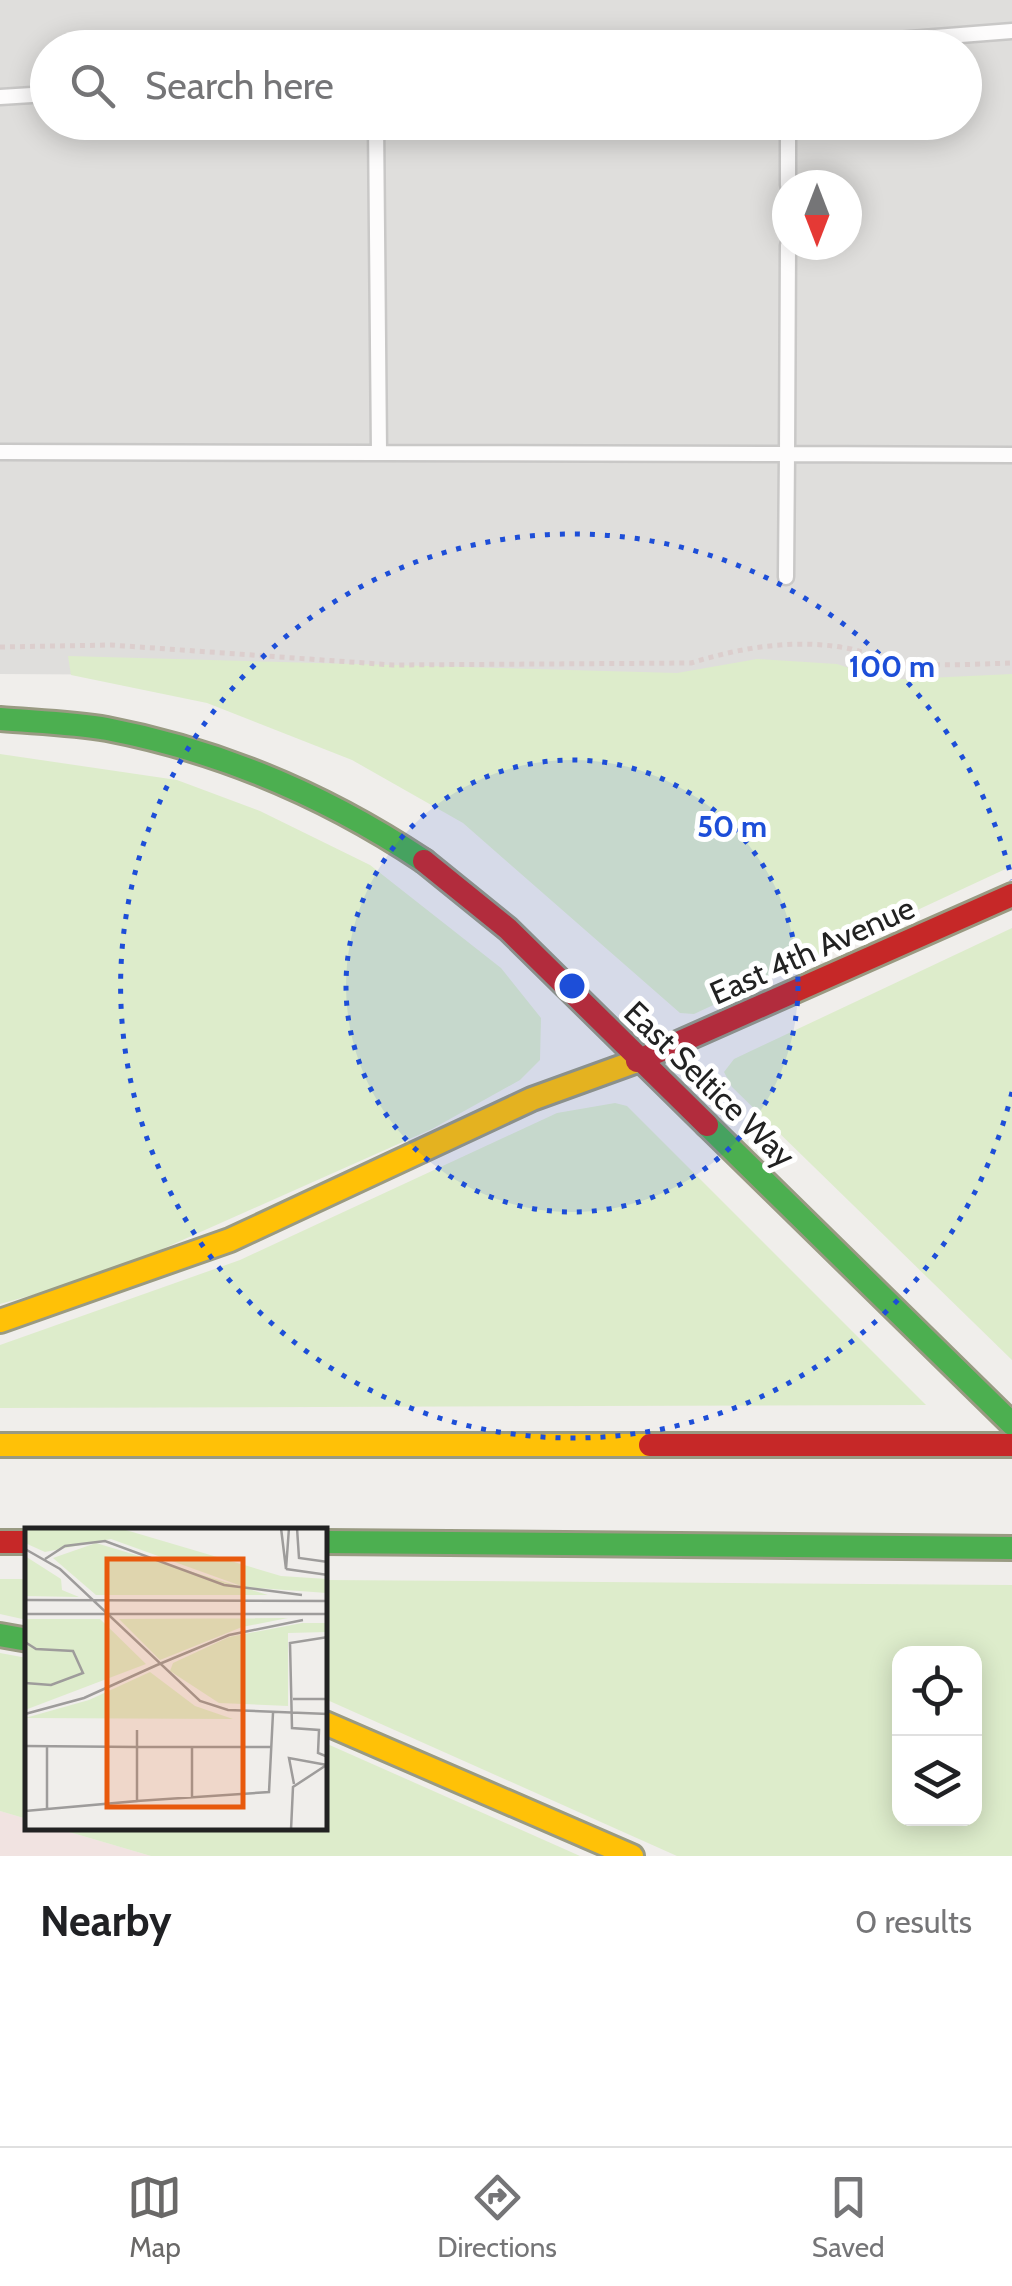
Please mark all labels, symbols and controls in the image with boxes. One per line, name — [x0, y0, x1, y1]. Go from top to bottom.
search box — [30, 30, 982, 140]
icon: search — [65, 58, 120, 113]
text: Search here — [145, 62, 334, 109]
north arrow — [772, 170, 862, 260]
text: 100 m — [849, 648, 935, 685]
text: 50 m — [697, 808, 767, 845]
street label: East 4th Avenue — [704, 888, 920, 1012]
centre of rings — [554, 968, 590, 1004]
street label: East Seltice Way — [617, 993, 803, 1175]
inset map — [25, 1528, 328, 1831]
map controls — [892, 1646, 982, 1826]
button: locate — [892, 1646, 982, 1736]
button: layers — [892, 1736, 982, 1826]
text: Nearby — [40, 1895, 172, 1947]
text: 0 results — [855, 1902, 972, 1941]
tab: Map — [127, 2170, 182, 2264]
tab: Directions — [437, 2170, 557, 2264]
tab: Saved — [812, 2170, 885, 2264]

